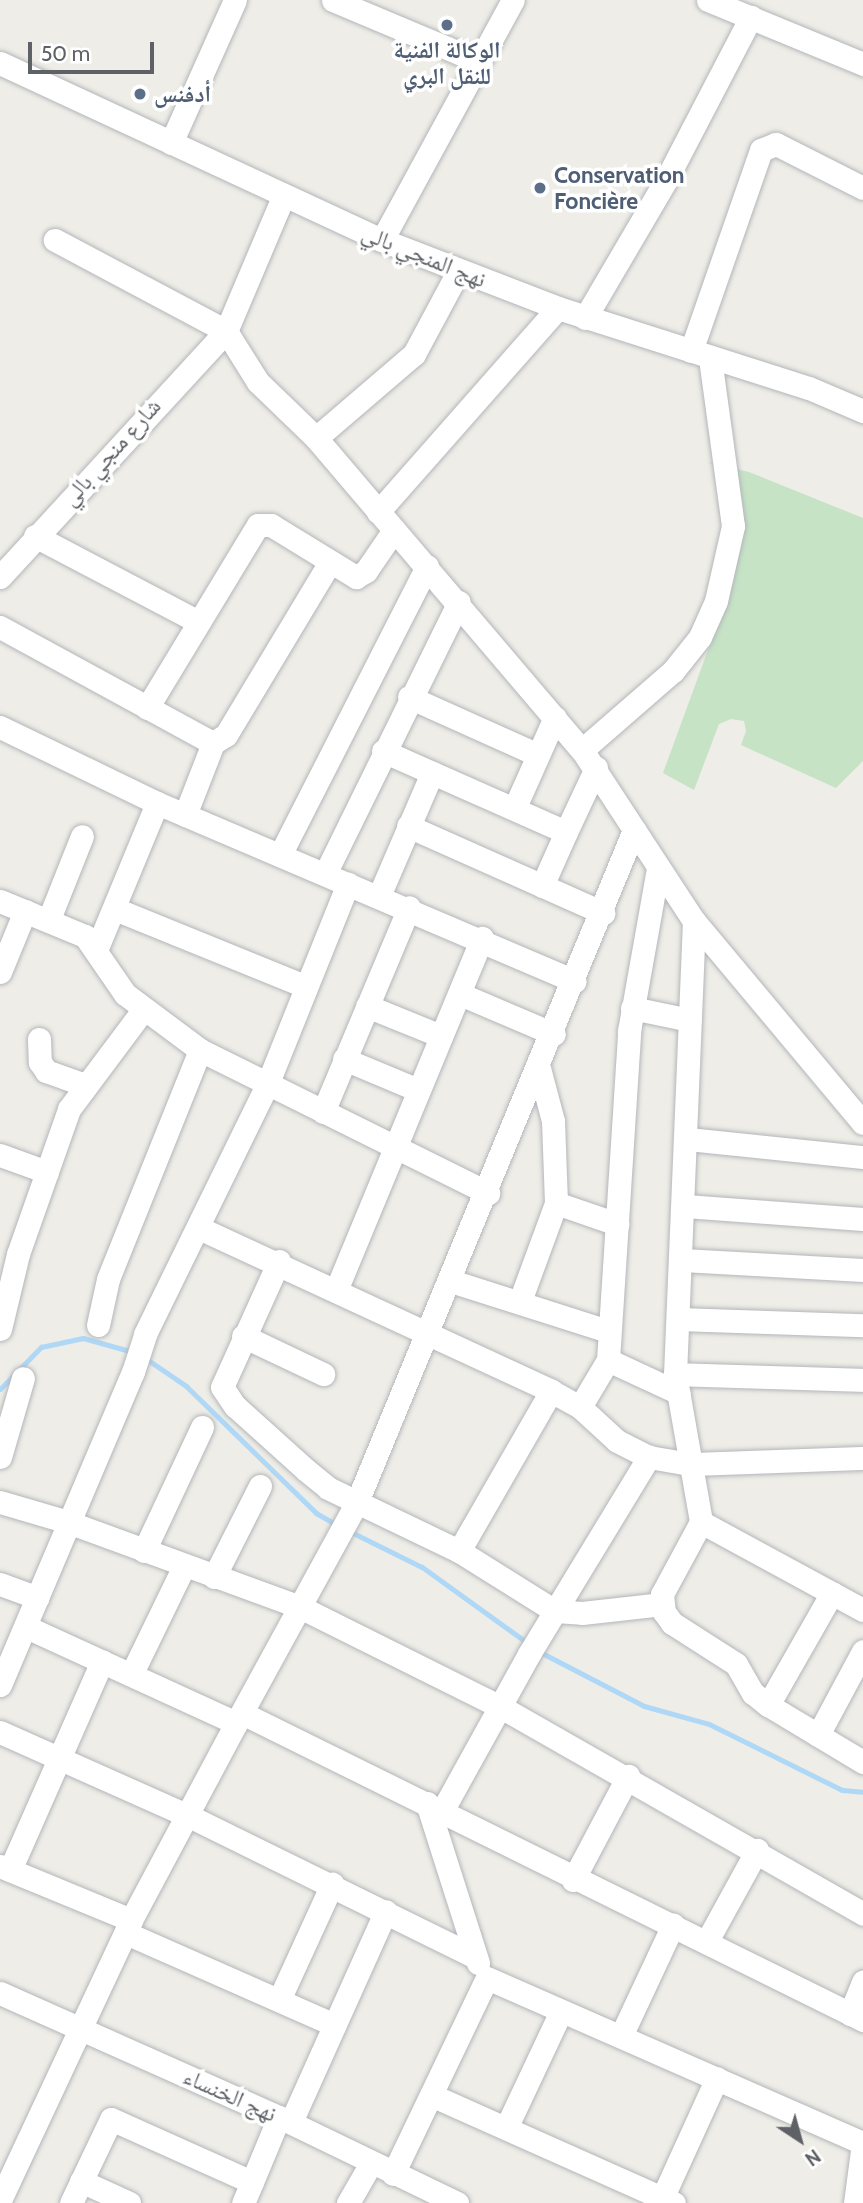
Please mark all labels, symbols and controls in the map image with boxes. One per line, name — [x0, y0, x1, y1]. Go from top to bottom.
marker: الوكالة الفنية للنقل البري — [439, 17, 455, 33]
scale bar — [32, 28, 158, 72]
place label: الوكالة الفنية للنقل البري — [393, 36, 501, 90]
text: 50 m — [41, 41, 90, 66]
place label: أدفنس — [154, 80, 211, 108]
marker: أدفنس — [132, 86, 148, 102]
place label: Conservation Foncière — [554, 161, 685, 215]
marker: Conservation Foncière — [532, 180, 548, 196]
street label: نهج المنجي بالي — [358, 219, 490, 293]
street label: شارع منجي بالي — [56, 393, 166, 511]
street label: نهج الخنساء — [179, 2062, 281, 2128]
north arrow — [765, 2105, 835, 2175]
text: N — [800, 2144, 825, 2171]

